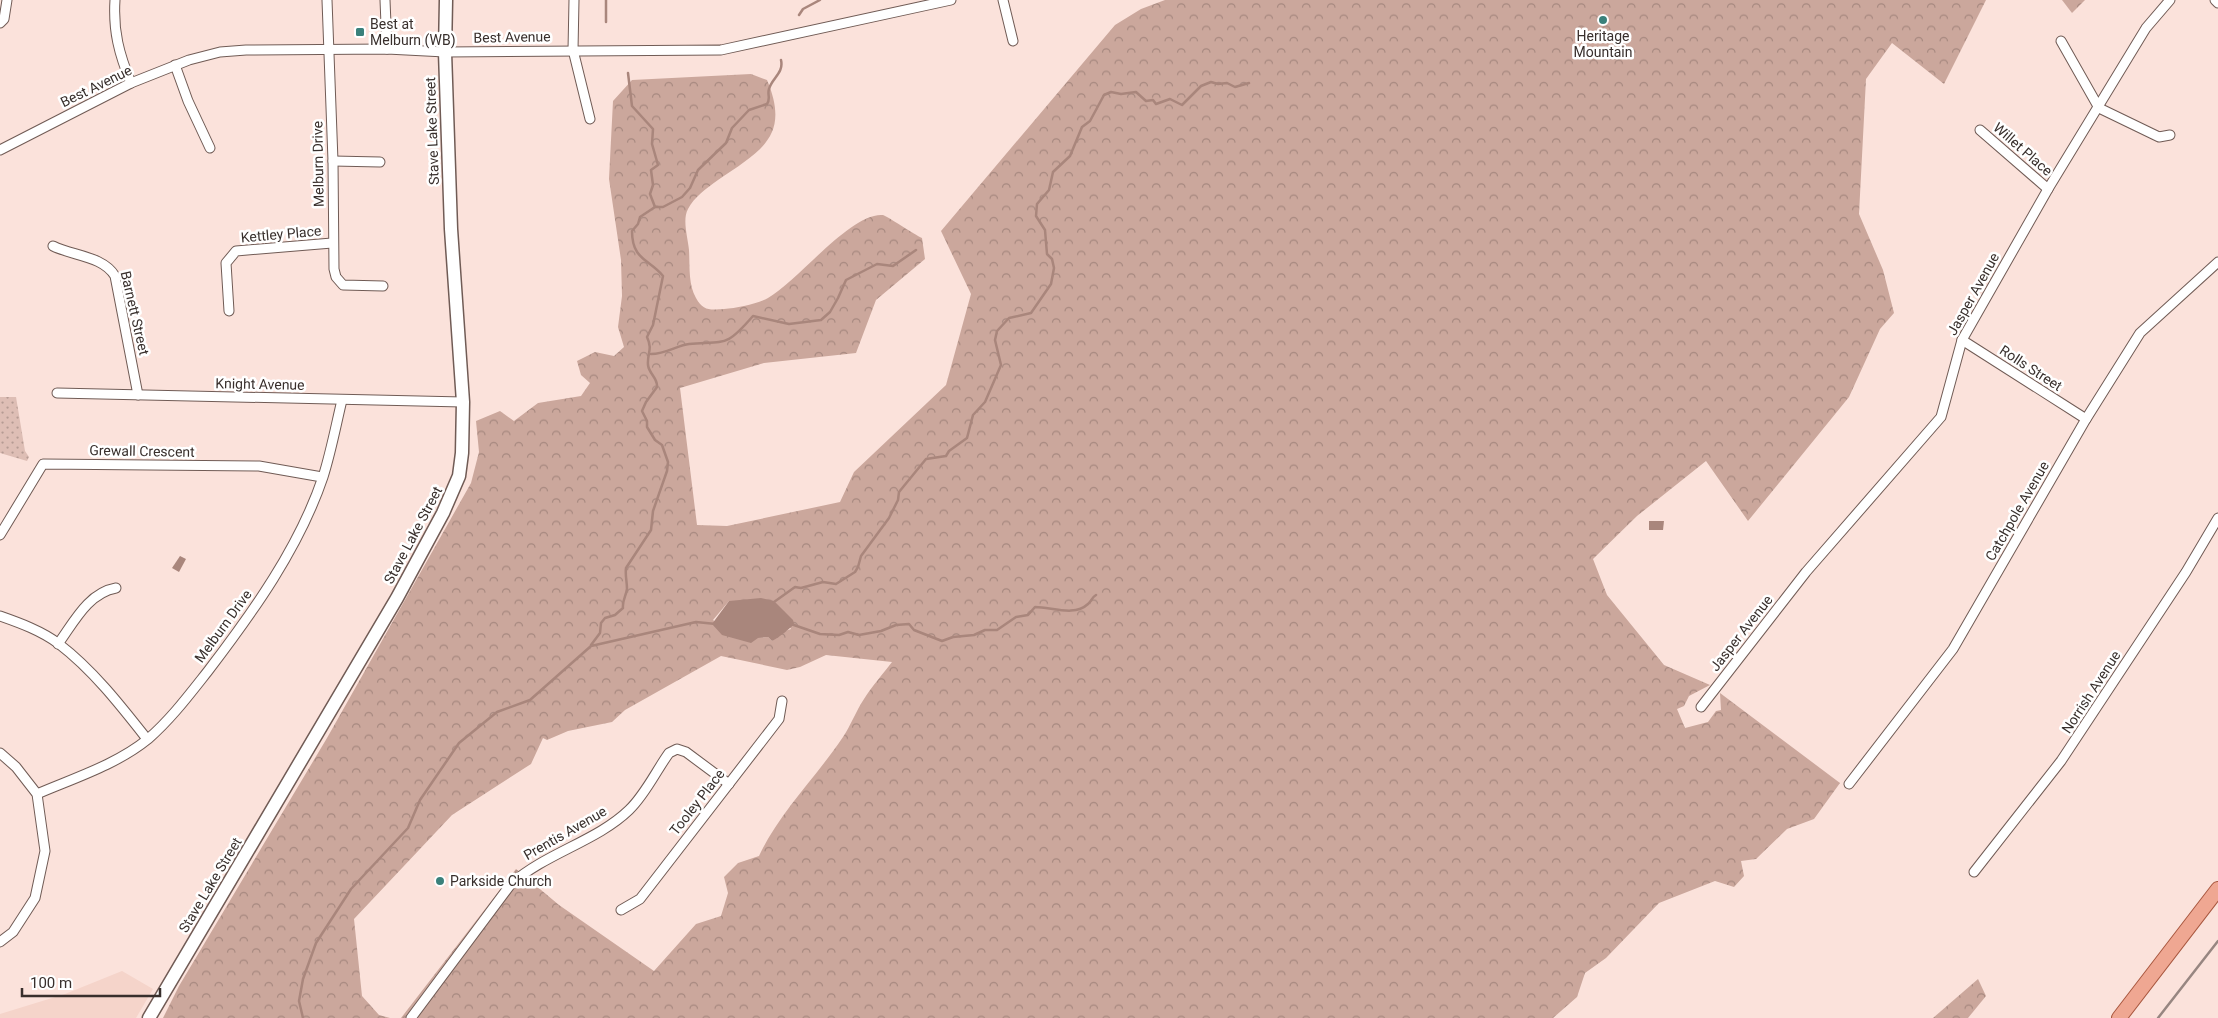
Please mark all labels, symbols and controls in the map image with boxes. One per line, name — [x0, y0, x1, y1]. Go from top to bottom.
marker: Heritage Mountain — [1597, 14, 1609, 26]
place label: Best at Melburn (WB) — [370, 16, 456, 49]
marker: Best at Melburn (WB) — [354, 26, 366, 38]
street label: Best Avenue — [473, 28, 551, 46]
place label: Heritage Mountain — [1574, 28, 1633, 60]
street label: Best Avenue — [58, 62, 134, 110]
street label: Stave Lake Street — [422, 76, 442, 185]
street label: Willet Place — [1990, 119, 2056, 179]
street label: Melburn Drive — [309, 121, 327, 207]
street label: Kettley Place — [240, 223, 322, 245]
street label: Jasper Avenue — [1944, 250, 2002, 338]
street label: Barnett Street — [118, 269, 153, 357]
street label: Rolls Street — [1997, 342, 2066, 394]
street label: Knight Avenue — [215, 375, 305, 393]
street label: Grewall Crescent — [89, 442, 195, 460]
street label: Catchpole Avenue — [1982, 458, 2052, 564]
street label: Stave Lake Street — [381, 483, 446, 586]
street label: Melburn Drive — [191, 586, 255, 666]
street label: Jasper Avenue — [1706, 592, 1776, 674]
street label: Norrish Avenue — [2058, 648, 2124, 736]
street label: Tooley Place — [666, 766, 728, 838]
street label: Prentis Avenue — [521, 803, 609, 863]
street label: Stave Lake Street — [175, 834, 245, 935]
place label: Parkside Church — [450, 873, 552, 889]
marker: Parkside Church — [434, 875, 446, 887]
scale bar — [22, 966, 160, 998]
text: 100 m — [30, 974, 72, 992]

